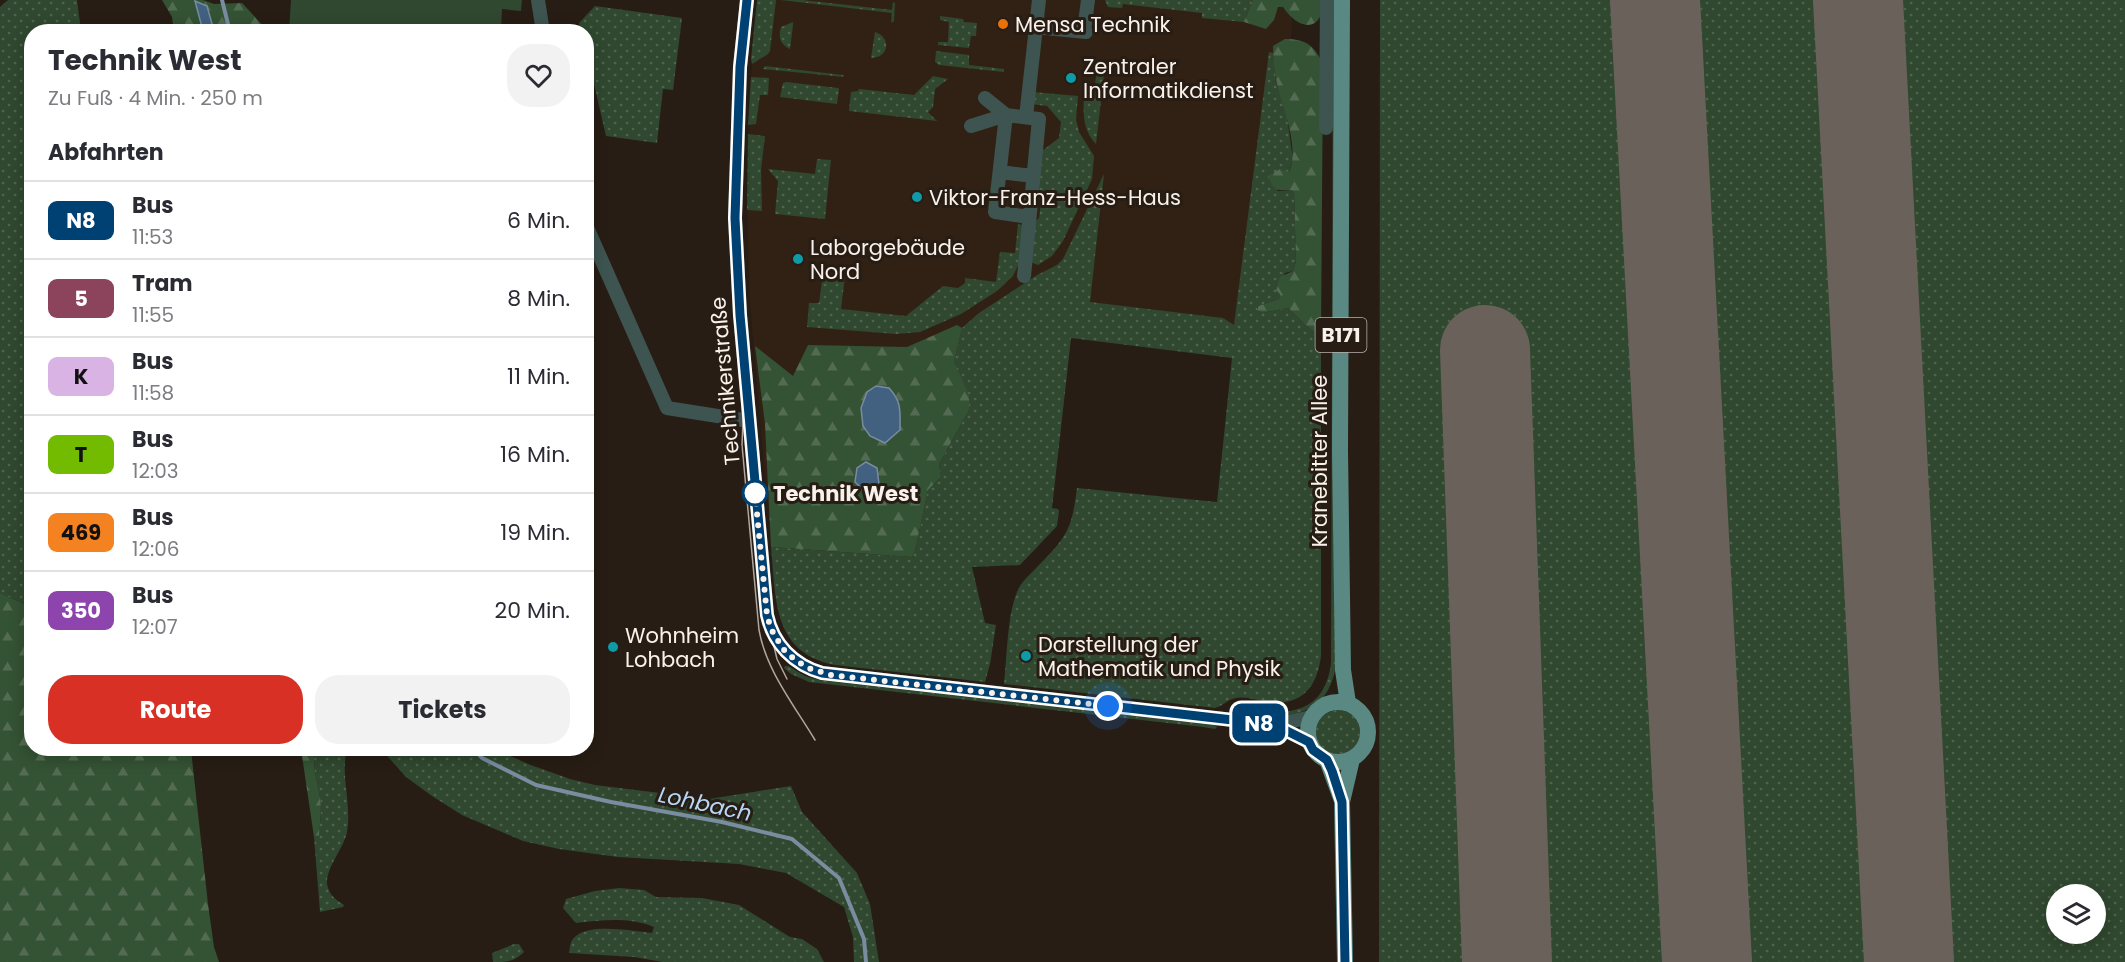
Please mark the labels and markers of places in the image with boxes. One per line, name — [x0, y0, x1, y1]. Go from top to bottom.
place label: Mensa Technik — [1015, 10, 1170, 39]
marker: Mensa Technik — [996, 17, 1010, 31]
place label: Zentraler Informatikdienst — [1083, 52, 1254, 105]
marker: Zentraler Informatikdienst — [1064, 71, 1078, 85]
place label: Viktor-Franz-Hess-Haus — [929, 183, 1181, 212]
marker: Viktor-Franz-Hess-Haus — [910, 190, 924, 204]
place label: Laborgebäude Nord — [810, 233, 965, 286]
marker: Laborgebäude Nord — [791, 252, 805, 266]
place label: Technik West — [773, 479, 918, 508]
marker: Technik West — [742, 480, 768, 506]
place label: Wohnheim Lohbach — [625, 621, 739, 674]
place label: Darstellung der Mathematik und Physik — [1038, 630, 1281, 683]
marker: Wohnheim Lohbach — [606, 640, 620, 654]
marker: Darstellung der Mathematik und Physik — [1019, 649, 1033, 663]

